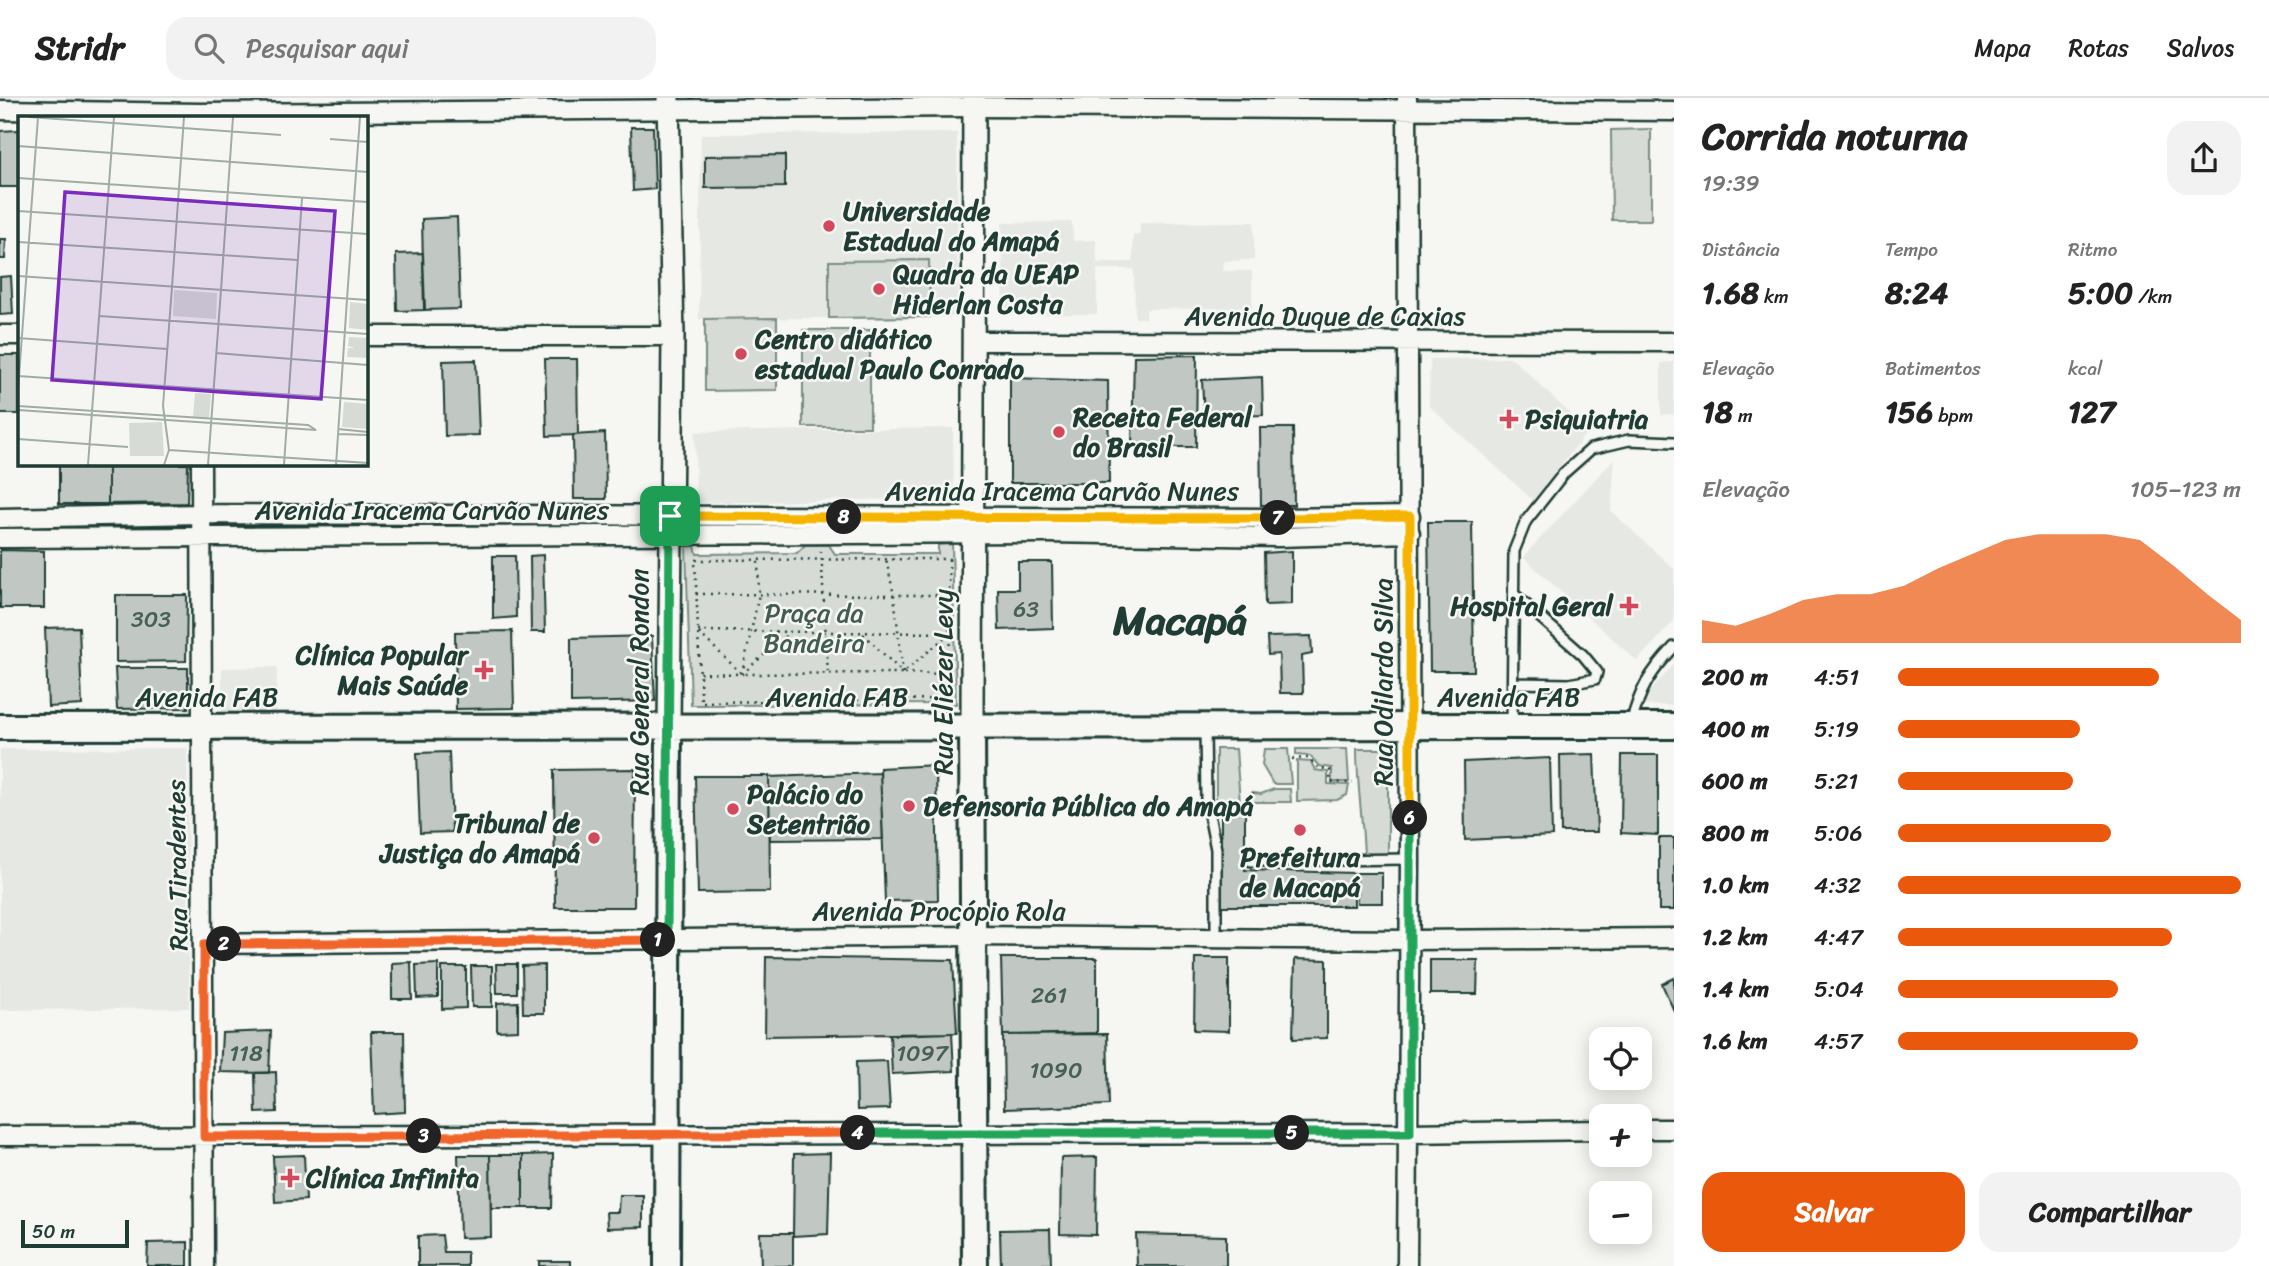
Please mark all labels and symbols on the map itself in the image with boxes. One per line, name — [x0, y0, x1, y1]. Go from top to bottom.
inset map — [18, 116, 368, 466]
place label: Universidade Estadual do Amapá — [843, 188, 1059, 264]
marker: Universidade Estadual do Amapá — [821, 218, 837, 234]
place label: Quadra da UEAP Hiderlan Costa — [893, 251, 1079, 327]
marker: Quadra da UEAP Hiderlan Costa — [871, 281, 887, 297]
street label: Avenida Duque de Caxias — [1183, 293, 1467, 339]
place label: Centro didático estadual Paulo Conrado — [754, 316, 1025, 392]
marker: Centro didático estadual Paulo Conrado — [733, 346, 749, 362]
place label: Receita Federal do Brasil — [1072, 394, 1253, 470]
place label: Psiquiatria — [1525, 396, 1649, 442]
marker: Psiquiatria — [1499, 409, 1519, 429]
marker: Receita Federal do Brasil — [1051, 424, 1067, 440]
street label: Avenida Iracema Carvão Nunes — [884, 468, 1240, 514]
pin — [640, 486, 700, 546]
street label: Avenida Iracema Carvão Nunes — [254, 487, 610, 533]
pin: 8 — [826, 500, 862, 534]
pin: 7 — [1260, 500, 1296, 536]
street label: Rua General Rondon — [616, 568, 662, 796]
street label: Rua Odilardo Silva — [1360, 578, 1406, 786]
place label: Hospital Geral — [1450, 583, 1615, 629]
district label: Macapá — [1112, 585, 1247, 656]
street label: Rua Eliézer Levy — [920, 588, 966, 775]
house number: 63 — [1013, 589, 1039, 630]
park label: Praça da Bandeira — [763, 590, 865, 666]
marker: Hospital Geral — [1619, 596, 1639, 616]
house number: 303 — [131, 599, 171, 640]
place label: Clínica Popular Mais Saúde — [295, 632, 470, 708]
marker: Clínica Popular Mais Saúde — [474, 660, 494, 680]
street label: Avenida FAB — [134, 674, 279, 720]
street label: Avenida FAB — [764, 674, 909, 720]
street label: Avenida FAB — [1436, 674, 1581, 720]
place label: Palácio do Setentrião — [746, 771, 871, 847]
street label: Rua Tiradentes — [153, 779, 201, 951]
place label: Defensoria Pública do Amapá — [923, 783, 1254, 829]
marker: Defensoria Pública do Amapá — [901, 798, 917, 814]
place label: Tribunal de Justiça do Amapá — [378, 800, 581, 876]
pin: 6 — [1392, 800, 1428, 836]
marker: Palácio do Setentrião — [725, 801, 741, 817]
marker: Prefeitura de Macapá — [1292, 822, 1308, 838]
marker: Tribunal de Justiça do Amapá — [586, 830, 602, 846]
place label: Prefeitura de Macapá — [1240, 834, 1361, 910]
street label: Avenida Procópio Rola — [811, 888, 1066, 934]
pin: 1 — [640, 922, 676, 958]
pin: 2 — [206, 926, 242, 962]
house number: 261 — [1031, 975, 1067, 1016]
house number: 118 — [229, 1033, 263, 1074]
house number: 1097 — [896, 1033, 950, 1074]
house number: 1090 — [1029, 1050, 1083, 1091]
pin: 4 — [840, 1116, 876, 1150]
pin: 5 — [1274, 1116, 1310, 1150]
pin: 3 — [406, 1118, 442, 1154]
place label: Clínica Infinita — [305, 1155, 479, 1201]
marker: Clínica Infinita — [280, 1168, 300, 1188]
scale bar — [21, 1217, 130, 1249]

